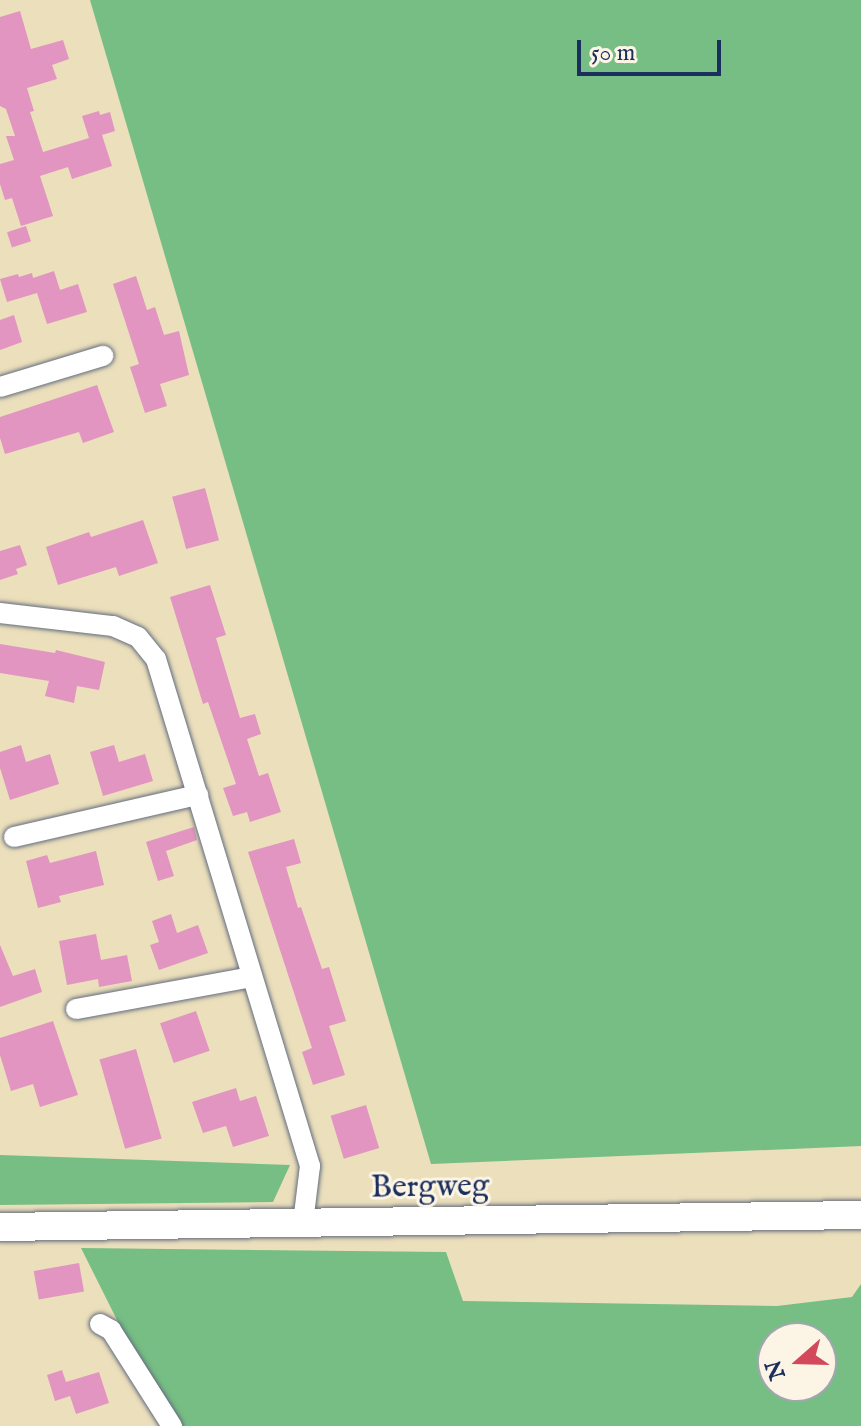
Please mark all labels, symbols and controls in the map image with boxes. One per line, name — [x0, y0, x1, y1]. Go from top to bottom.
scale bar — [581, 24, 725, 74]
text: 50 m — [591, 38, 635, 69]
street label: Bergweg — [370, 1168, 490, 1208]
north arrow — [757, 1322, 837, 1402]
text: N — [760, 1356, 793, 1383]

